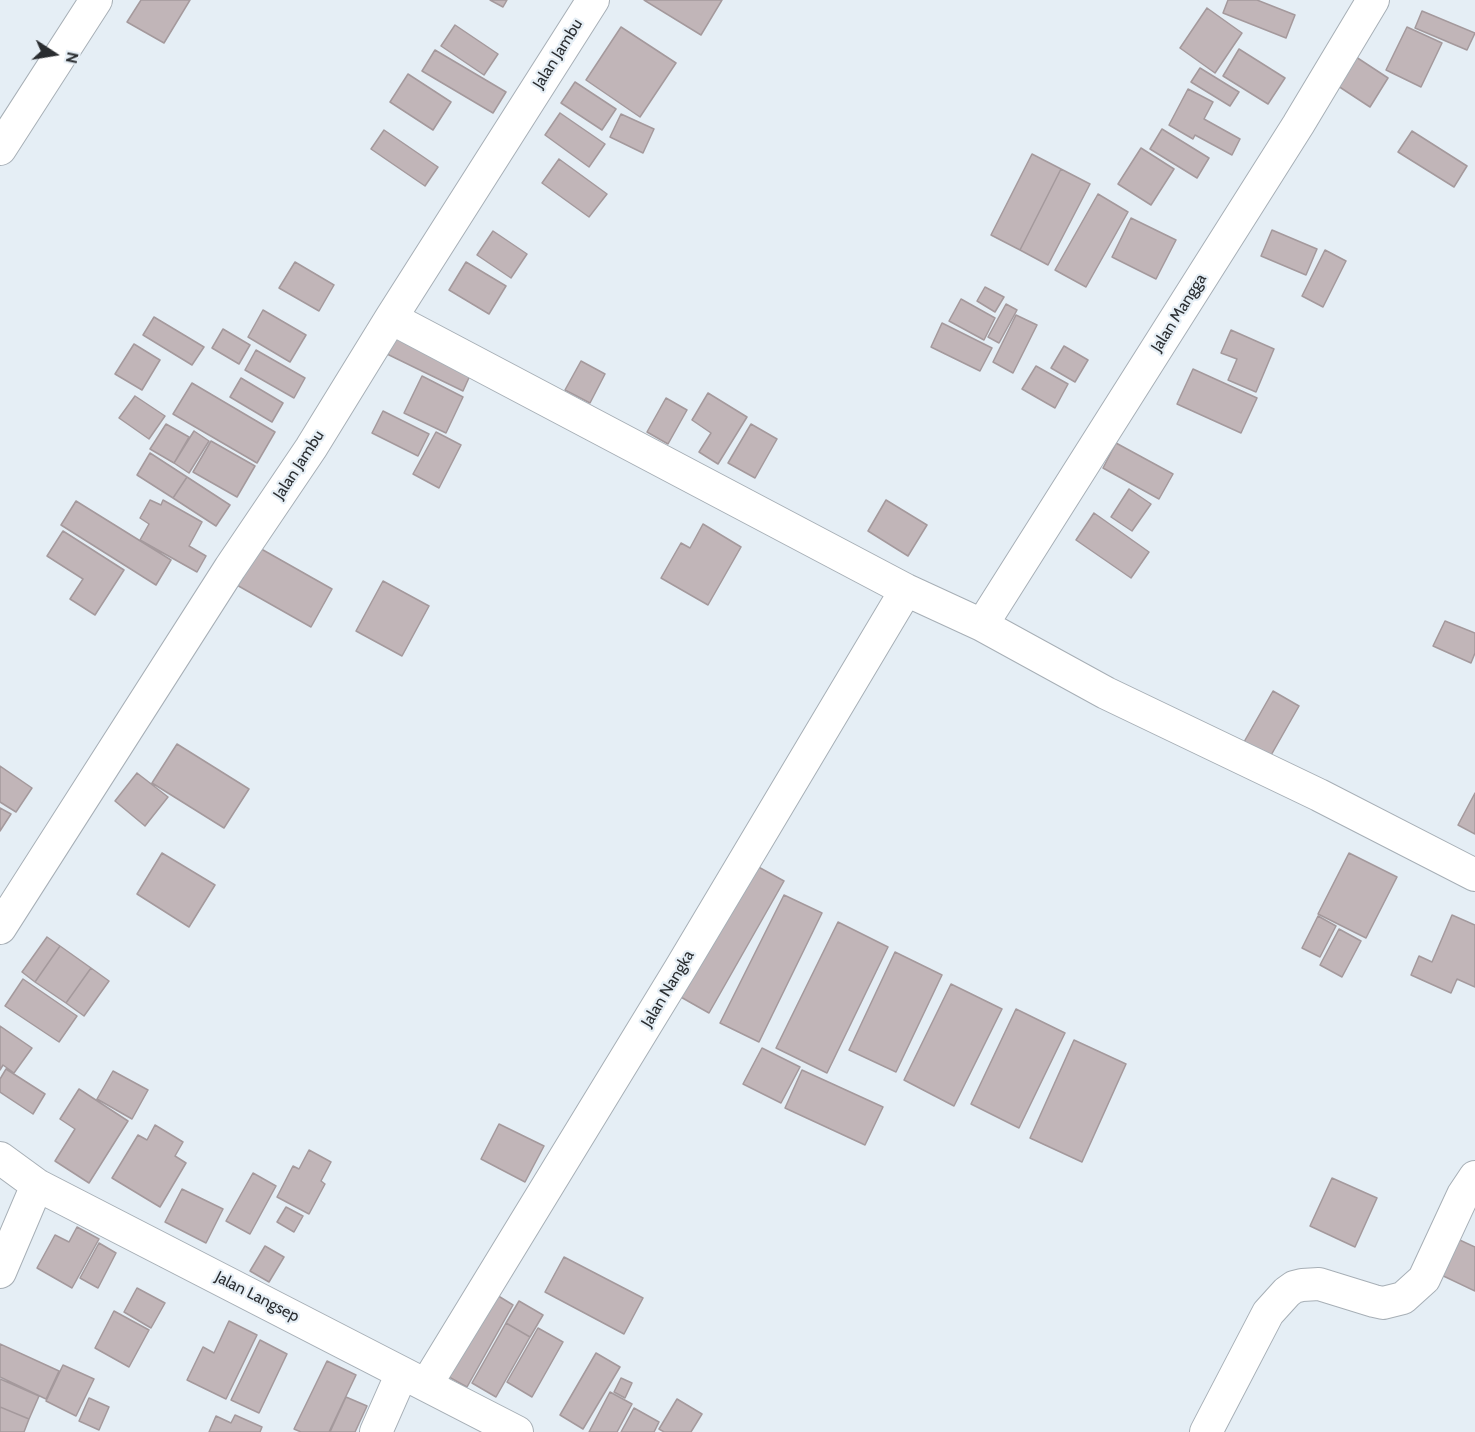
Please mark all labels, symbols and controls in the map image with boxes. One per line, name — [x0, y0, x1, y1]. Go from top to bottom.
street label: Jalan Jambu — [529, 16, 587, 92]
north arrow — [24, 24, 84, 84]
text: N — [62, 50, 83, 65]
street label: Jalan Mangga — [1147, 270, 1211, 356]
street label: Jalan Jambu — [270, 427, 328, 503]
street label: Jalan Nangka — [638, 947, 698, 1031]
street label: Jalan Langsep — [212, 1268, 302, 1326]

